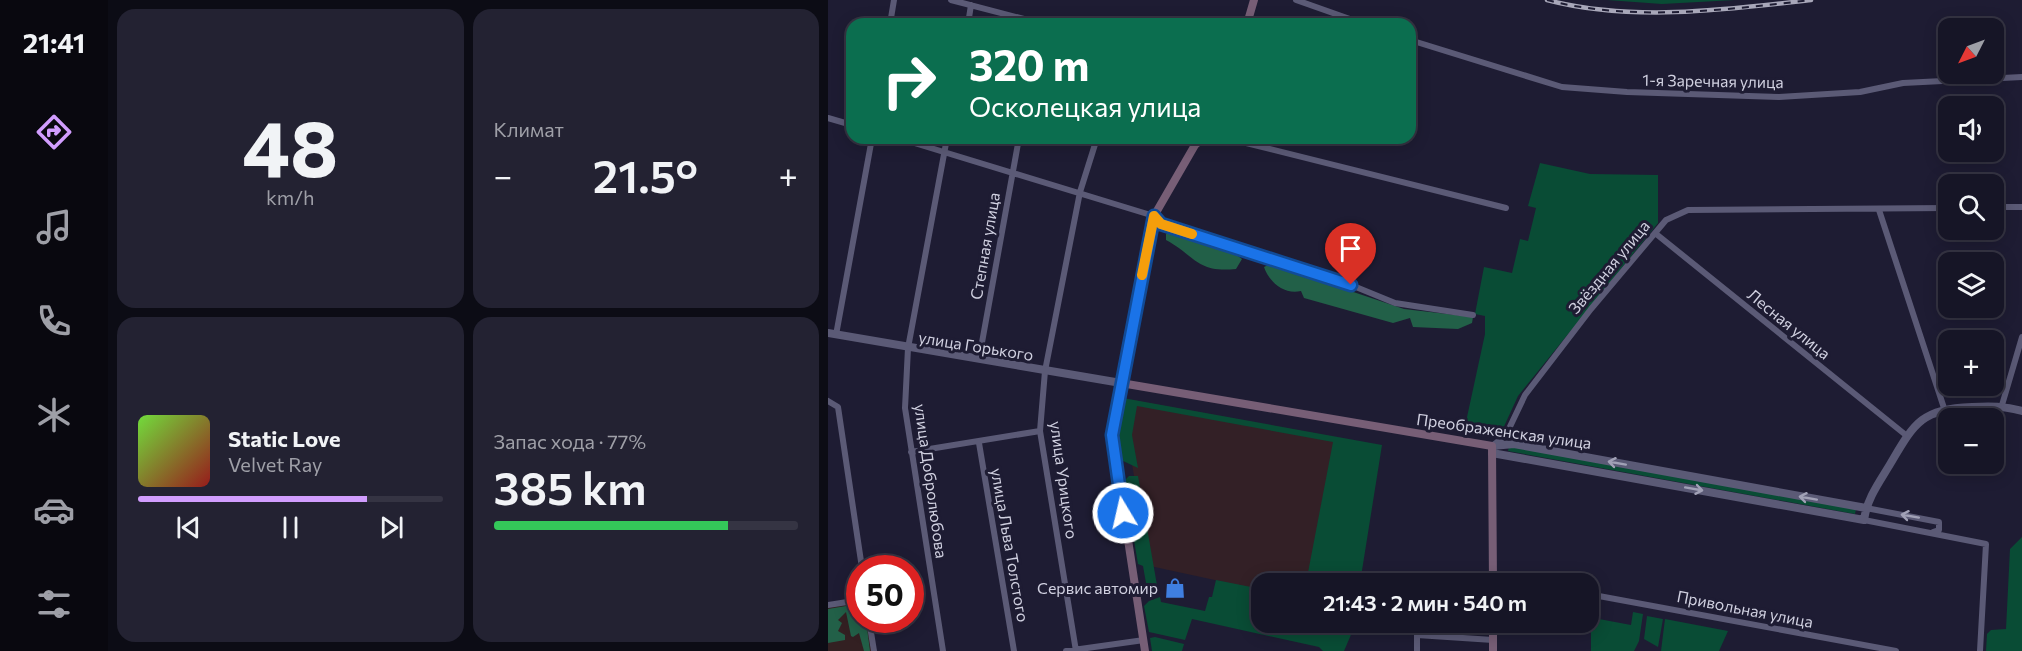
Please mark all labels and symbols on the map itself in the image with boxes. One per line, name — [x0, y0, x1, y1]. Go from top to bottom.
north arrow — [1938, 18, 2004, 84]
street label: 1-я Заречная улица — [1642, 70, 1784, 91]
street label: Степная улица — [966, 191, 1003, 301]
street label: Звёздная улица — [1564, 216, 1653, 317]
pin — [1325, 223, 1376, 285]
street label: Лесная улица — [1744, 284, 1835, 363]
street label: улица Горького — [917, 327, 1035, 364]
street label: улица Добролюбова — [911, 402, 952, 559]
street label: Преображенская улица — [1415, 409, 1593, 452]
street label: улица Урицкого — [1047, 420, 1082, 540]
one-way arrow — [1607, 457, 1627, 468]
street label: улица Льва Толстого — [988, 466, 1033, 623]
position arrow — [1091, 481, 1155, 545]
one-way arrow — [1684, 484, 1704, 495]
one-way arrow — [1799, 492, 1819, 503]
one-way arrow — [1901, 510, 1921, 521]
speed limit sign: 50 — [846, 555, 924, 633]
shop icon: Сервис автомир — [1163, 576, 1187, 600]
place label: Сервис автомир — [1037, 578, 1158, 597]
street label: Привольная улица — [1675, 586, 1815, 631]

